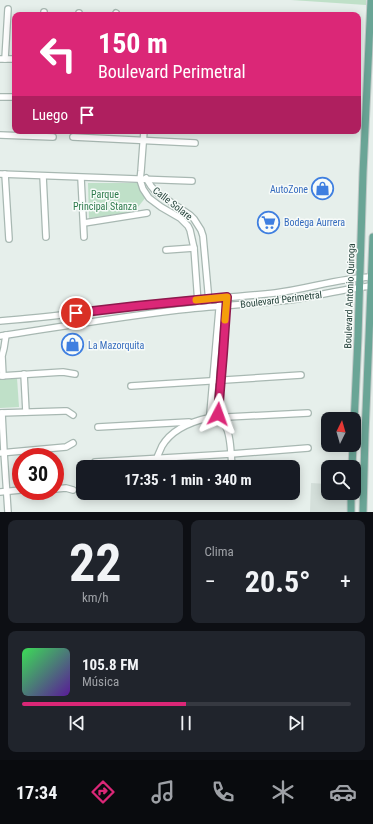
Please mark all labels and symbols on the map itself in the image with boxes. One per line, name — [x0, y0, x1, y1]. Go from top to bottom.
shop icon: AutoZone — [310, 176, 336, 202]
place label: AutoZone — [270, 184, 308, 195]
street label: Calle Solare — [151, 185, 195, 222]
park label: Parque Principal Stanza — [73, 189, 137, 212]
supermarket icon: Bodega Aurrera — [255, 209, 281, 235]
place label: Bodega Aurrera — [284, 217, 345, 228]
street label: Boulevard Antonio Quiroga — [342, 243, 357, 349]
street label: Boulevard Perimetral — [240, 289, 322, 310]
pin — [59, 296, 93, 330]
shop icon: La Mazorquita — [59, 332, 85, 358]
place label: La Mazorquita — [88, 340, 145, 351]
position arrow — [197, 393, 239, 435]
north arrow — [321, 412, 361, 452]
speed limit sign: 30 — [12, 448, 64, 500]

